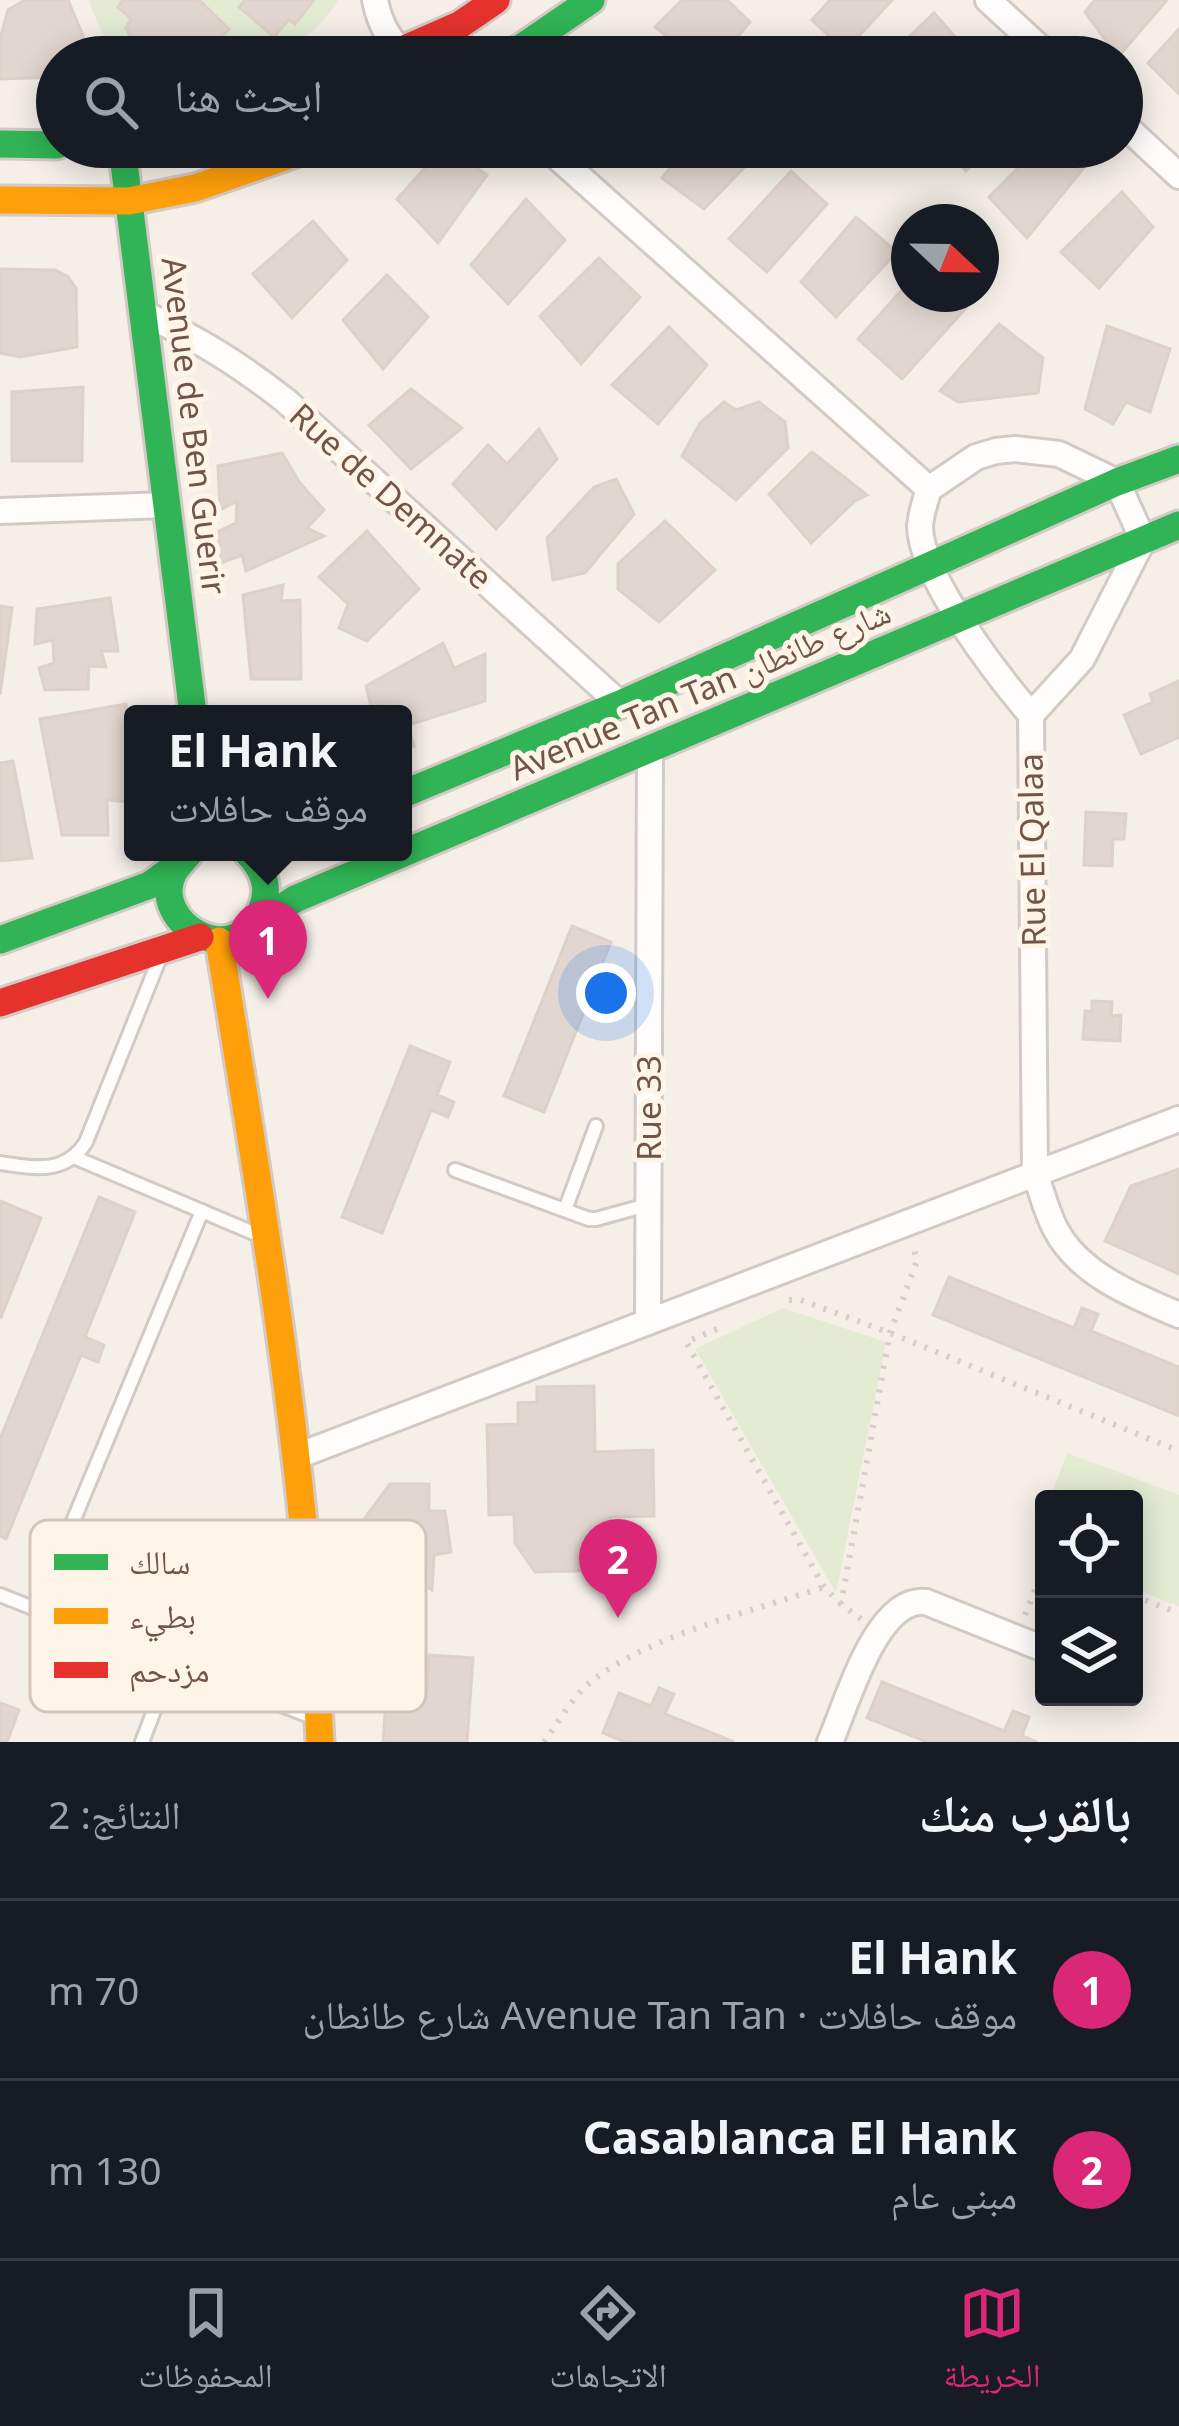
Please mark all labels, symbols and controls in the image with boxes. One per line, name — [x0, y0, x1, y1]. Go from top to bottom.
search box — [36, 36, 1143, 168]
text: ابحث هنا — [174, 64, 323, 125]
icon: search — [78, 69, 144, 135]
north arrow — [891, 204, 999, 312]
street label: Avenue de Ben Guerir — [151, 255, 238, 598]
street label: Rue de Demnate — [280, 392, 502, 599]
street label: Avenue Tan Tan شارع طانطان — [502, 589, 897, 790]
popup — [124, 705, 412, 861]
text: El Hank — [168, 719, 337, 780]
street label: Rue El Qalaa — [1007, 753, 1056, 947]
text: موقف حافلات — [168, 780, 368, 833]
pin: 1 — [229, 900, 307, 999]
your location — [576, 963, 636, 1023]
street label: Rue 33 — [626, 1055, 671, 1161]
map controls — [1035, 1490, 1143, 1706]
button: locate — [1035, 1490, 1143, 1598]
pin: 2 — [579, 1519, 657, 1618]
legend — [30, 1520, 426, 1712]
text: سالك — [129, 1539, 190, 1584]
text: بطيء — [129, 1593, 196, 1642]
button: layers — [1035, 1598, 1143, 1706]
text: مزدحم — [129, 1647, 209, 1693]
text: بالقرب منك — [919, 1777, 1131, 1847]
text: النتائج: 2 — [48, 1787, 180, 1840]
text: El Hank — [848, 1926, 1017, 1987]
text: 70 m — [48, 1963, 139, 2016]
text: 1 — [1081, 1963, 1103, 2016]
text: موقف حافلات · Avenue Tan Tan شارع طانطان — [303, 1987, 1017, 2040]
text: Casablanca El Hank — [583, 2106, 1017, 2167]
text: 130 m — [48, 2143, 162, 2196]
text: 2 — [1081, 2143, 1103, 2196]
text: مبنى عام — [891, 2167, 1017, 2220]
tab: المحفوظات — [138, 2280, 273, 2408]
tab: الاتجاهات — [549, 2280, 667, 2408]
tab: الخريطة — [943, 2280, 1041, 2408]

